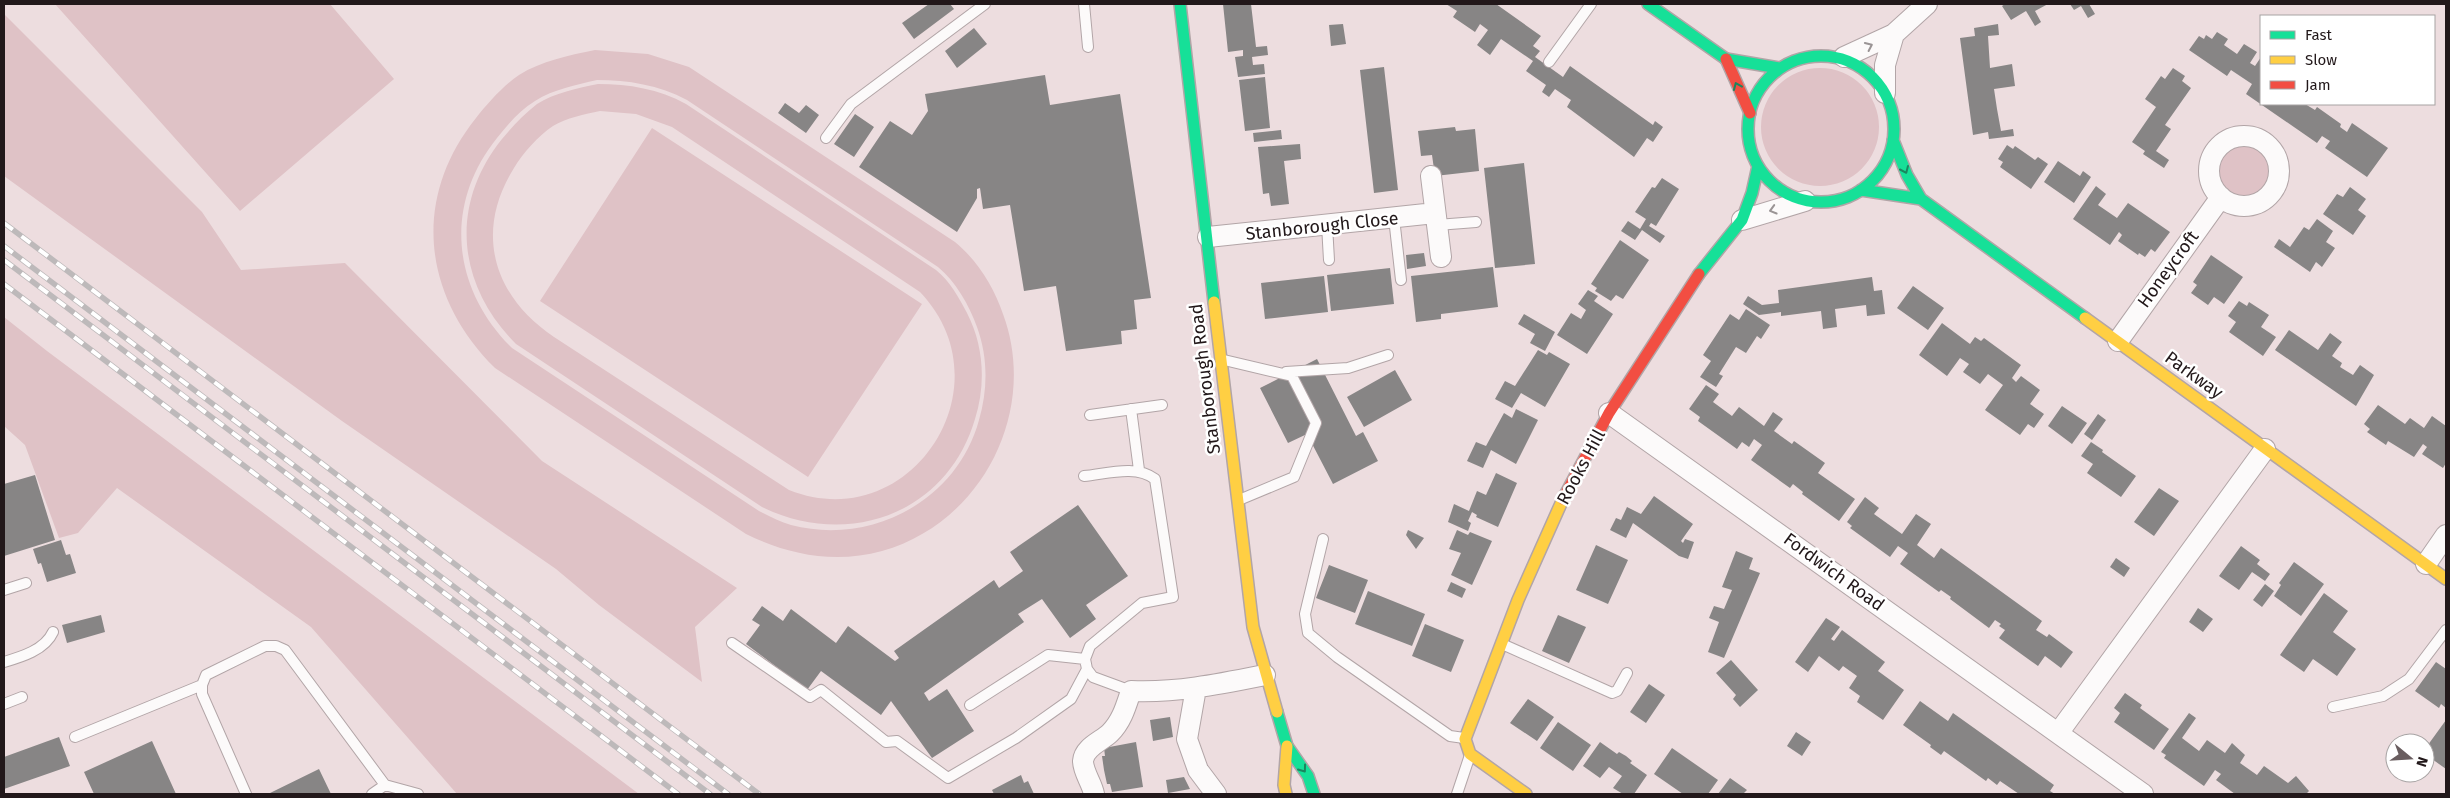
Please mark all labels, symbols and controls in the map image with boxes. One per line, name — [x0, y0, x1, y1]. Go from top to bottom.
legend — [2260, 15, 2435, 105]
text: Fast — [2305, 26, 2332, 44]
one-way arrow — [1864, 42, 1873, 52]
text: Slow — [2305, 51, 2337, 69]
text: Jam — [2305, 76, 2331, 94]
one-way arrow — [1733, 82, 1744, 91]
one-way arrow — [1899, 165, 1910, 174]
one-way arrow — [1770, 205, 1778, 215]
street label: Stanborough Close — [1244, 207, 1400, 245]
street label: Honeycroft — [2133, 226, 2204, 312]
street label: Stanborough Road — [1185, 303, 1225, 455]
street label: Parkway — [2161, 347, 2227, 404]
street label: Rooks Hill — [1552, 426, 1610, 508]
street label: Fordwich Road — [1779, 528, 1889, 616]
north arrow — [2385, 733, 2435, 783]
text: N — [2412, 755, 2431, 769]
one-way arrow — [1297, 763, 1306, 773]

